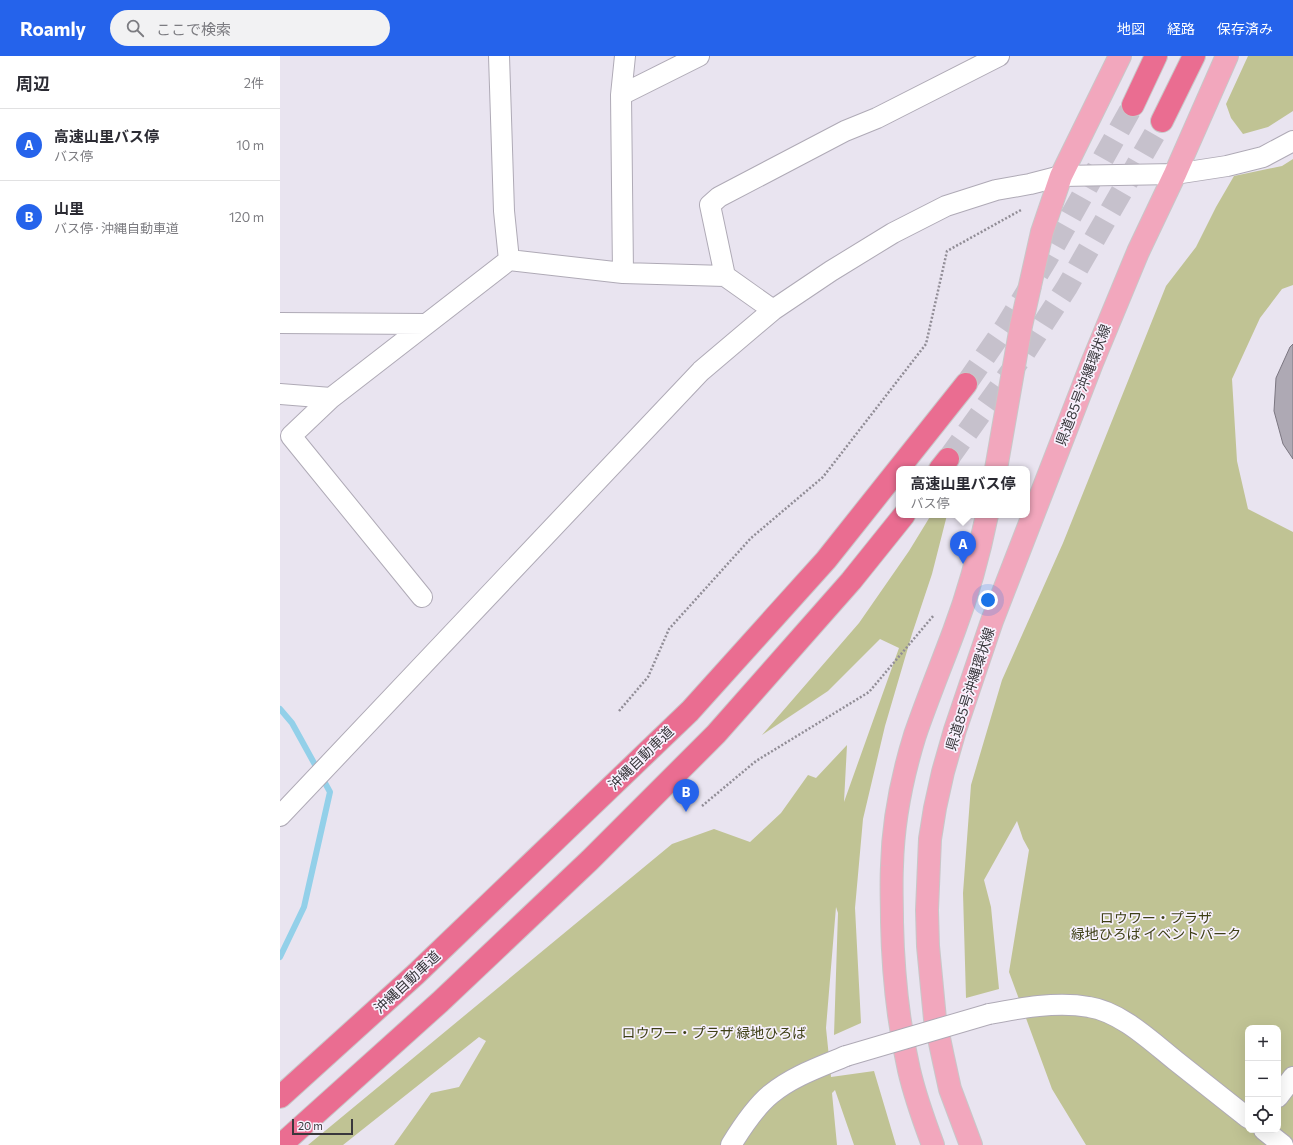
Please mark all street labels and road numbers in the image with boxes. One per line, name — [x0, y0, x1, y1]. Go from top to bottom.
street label: 県道85号沖縄環状線 — [1052, 322, 1114, 448]
street label: 県道85号沖縄環状線 — [942, 625, 997, 753]
street label: 沖縄自動車道 — [605, 722, 677, 793]
street label: 沖縄自動車道 — [370, 947, 443, 1016]

